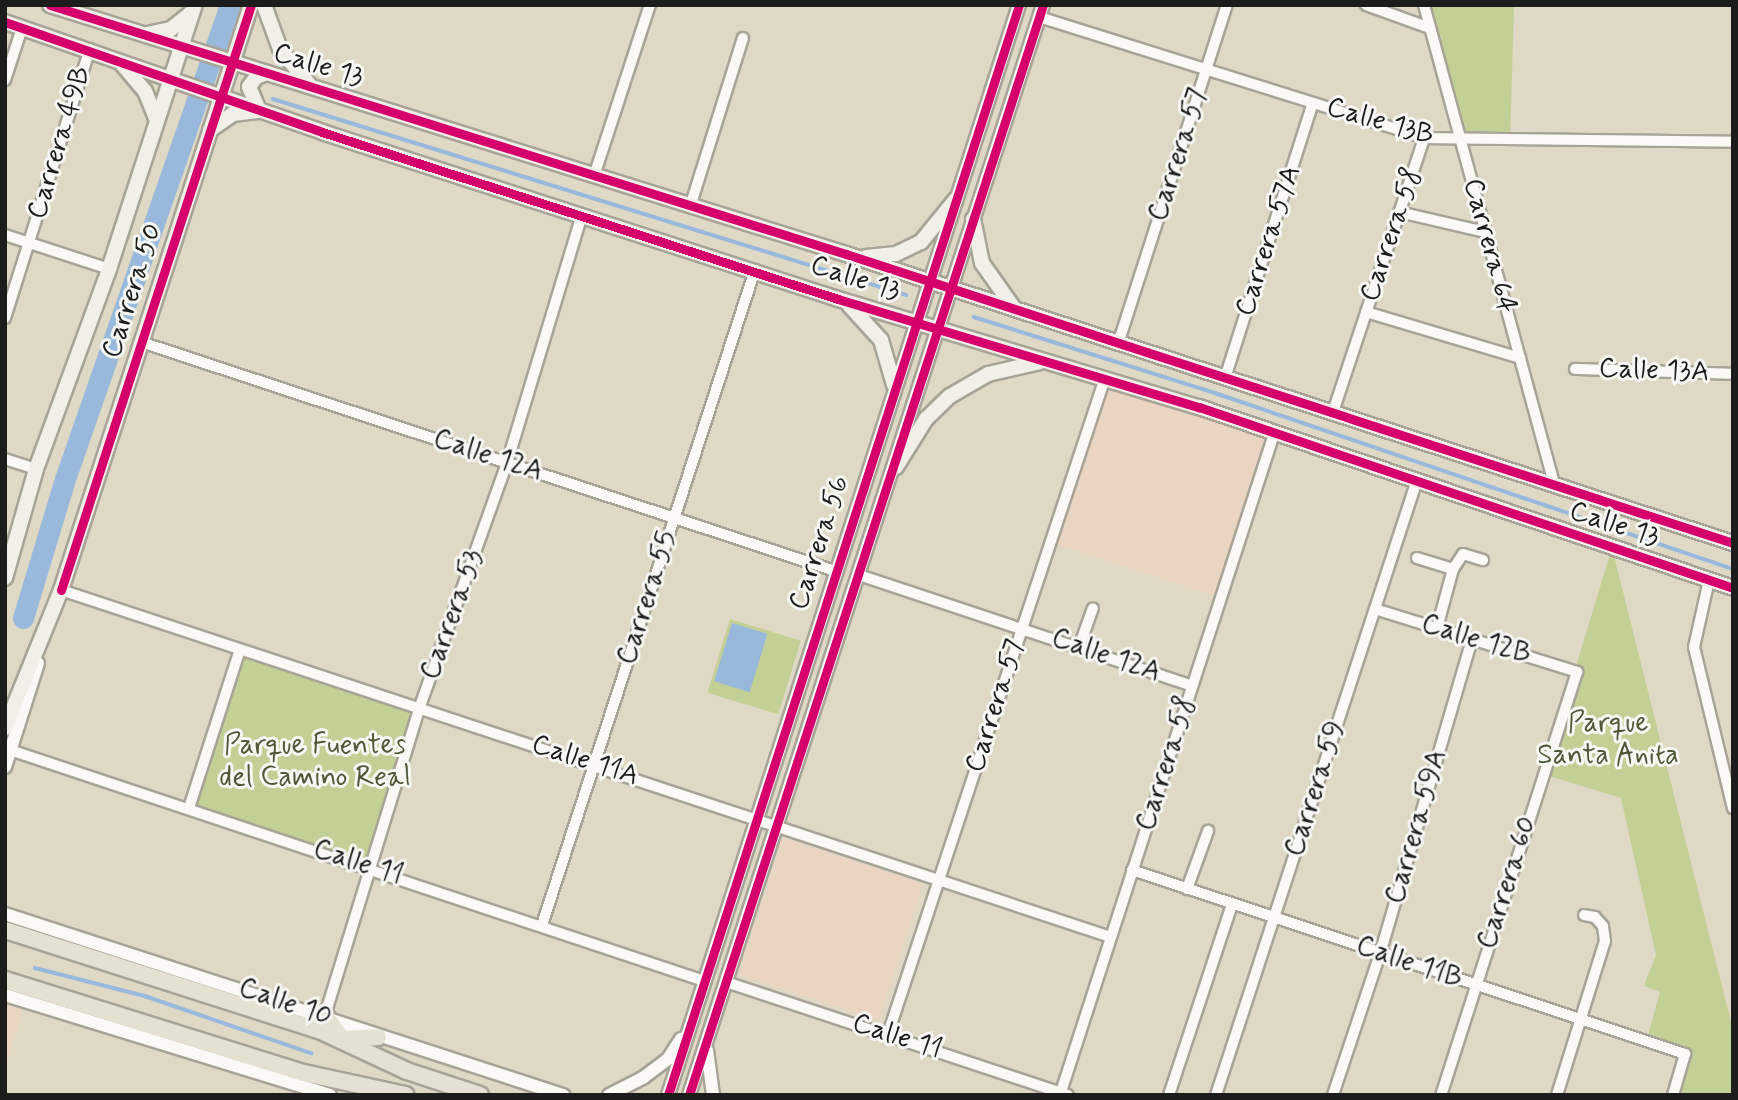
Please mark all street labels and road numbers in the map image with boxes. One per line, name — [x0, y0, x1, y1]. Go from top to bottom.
street label: Calle 13 — [269, 36, 367, 96]
street label: Carrera 49B — [21, 63, 99, 223]
street label: Carrera 57 — [1142, 84, 1216, 226]
street label: Calle 13B — [1323, 91, 1437, 153]
street label: Carrera 57A — [1229, 162, 1309, 320]
street label: Carrera 58 — [1353, 164, 1431, 306]
street label: Carrera 64 — [1455, 175, 1523, 317]
street label: Carrera 50 — [95, 219, 171, 363]
street label: Calle 13 — [806, 249, 904, 309]
street label: Calle 13A — [1598, 352, 1710, 390]
street label: Calle 12A — [429, 423, 547, 489]
street label: Carrera 56 — [783, 472, 857, 614]
street label: Calle 13 — [1565, 495, 1663, 555]
street label: Carrera 55 — [611, 527, 685, 669]
street label: Carrera 53 — [414, 546, 492, 684]
street label: Calle 12B — [1417, 607, 1535, 673]
street label: Calle 12A — [1047, 622, 1165, 690]
street label: Carrera 57 — [959, 635, 1033, 777]
street label: Carrera 58 — [1130, 693, 1204, 835]
street label: Carrera 59 — [1278, 717, 1354, 861]
street label: Calle 11A — [527, 728, 643, 794]
street label: Carrera 59A — [1379, 746, 1455, 908]
street label: Carrera 60 — [1471, 813, 1545, 953]
street label: Calle 11 — [309, 833, 407, 893]
street label: Calle 11B — [1352, 929, 1466, 997]
street label: Calle 10 — [234, 971, 336, 1035]
street label: Calle 11 — [848, 1007, 946, 1067]

